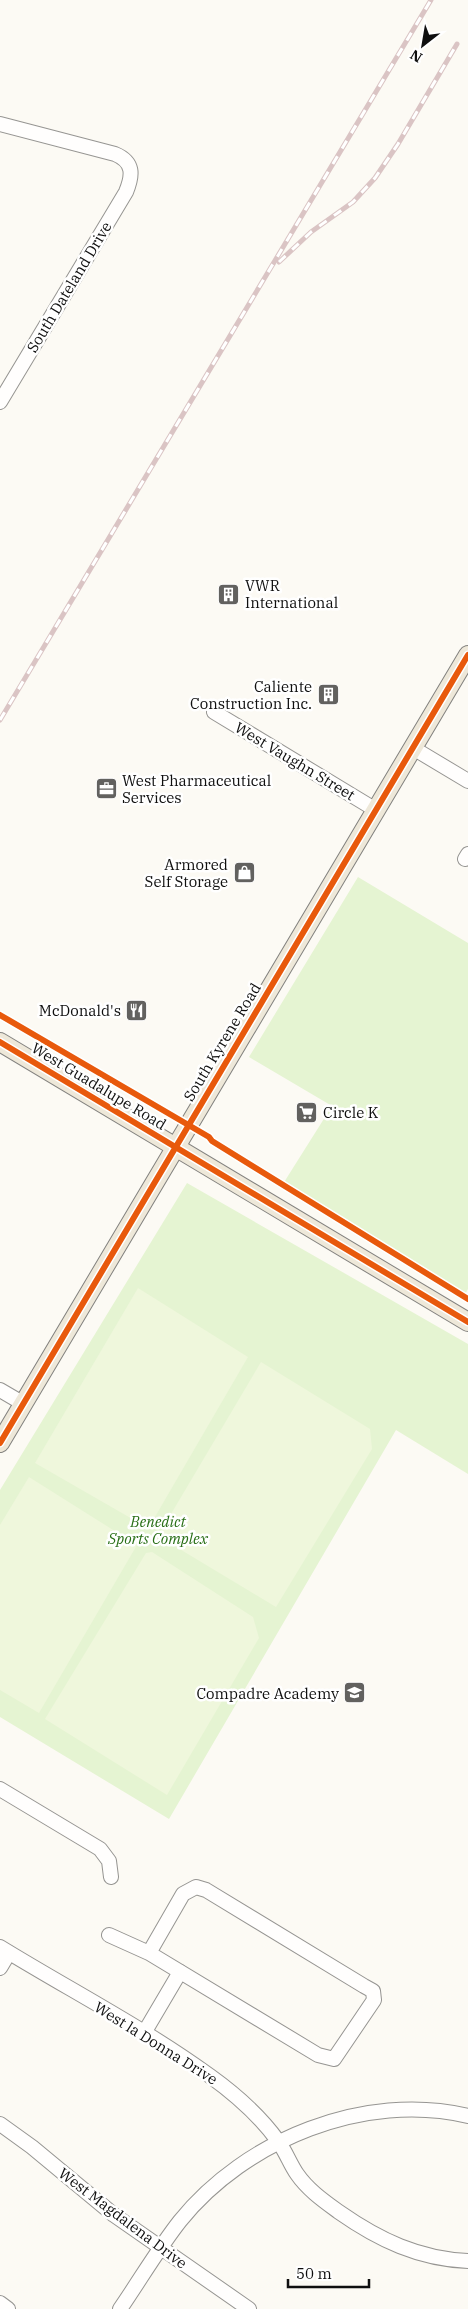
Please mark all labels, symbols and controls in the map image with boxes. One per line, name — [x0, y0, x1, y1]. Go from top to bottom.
north arrow — [398, 20, 448, 70]
text: N — [407, 46, 426, 67]
street label: South Dateland Drive — [22, 218, 116, 356]
place label: VWR International — [245, 576, 338, 612]
building icon: VWR International — [217, 582, 241, 606]
place label: Caliente Construction Inc. — [190, 677, 312, 713]
building icon: Caliente Construction Inc. — [316, 683, 340, 707]
street label: West Vaughn Street — [231, 718, 359, 804]
place label: West Pharmaceutical Services — [122, 771, 271, 807]
office icon: West Pharmaceutical Services — [94, 777, 118, 801]
place label: Armored Self Storage — [145, 855, 228, 891]
shop icon: Armored Self Storage — [232, 861, 256, 885]
street label: South Kyrene Road — [179, 979, 265, 1105]
restaurant icon: McDonald's — [125, 998, 149, 1022]
place label: McDonald's — [39, 1001, 121, 1020]
street label: West Guadalupe Road — [28, 1038, 170, 1134]
supermarket icon: Circle K — [295, 1100, 319, 1124]
place label: Circle K — [323, 1103, 379, 1122]
park label: Benedict Sports Complex — [107, 1512, 208, 1548]
school or university icon: Compadre Academy — [343, 1681, 367, 1705]
place label: Compadre Academy — [196, 1684, 339, 1703]
street label: West la Donna Drive — [91, 1997, 221, 2089]
street label: West Magdalena Drive — [55, 2163, 191, 2273]
scale bar — [288, 2256, 369, 2288]
text: 50 m — [296, 2264, 332, 2283]

